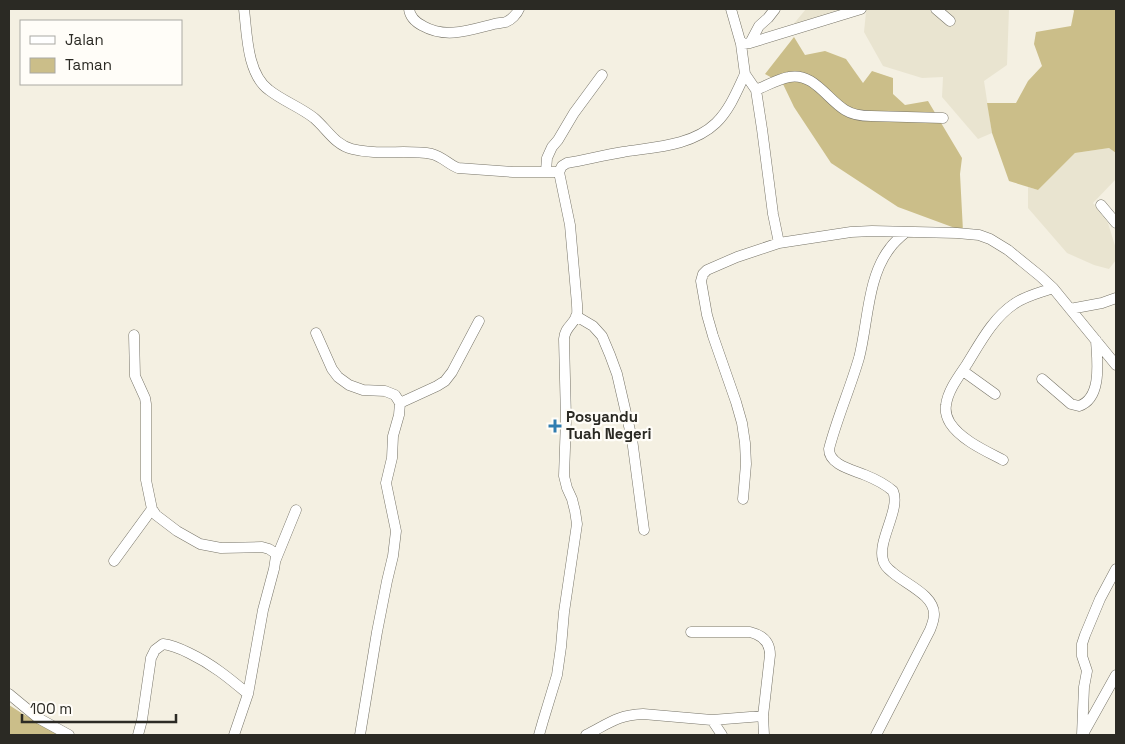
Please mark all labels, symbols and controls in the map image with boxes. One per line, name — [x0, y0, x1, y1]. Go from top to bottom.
legend — [20, 20, 182, 85]
text: Jalan — [65, 30, 104, 49]
text: Taman — [65, 55, 112, 74]
place label: Posyandu Tuah Negeri — [566, 407, 652, 443]
marker: Posyandu Tuah Negeri — [548, 419, 562, 433]
scale bar — [22, 692, 176, 724]
text: 100 m — [30, 699, 72, 718]

